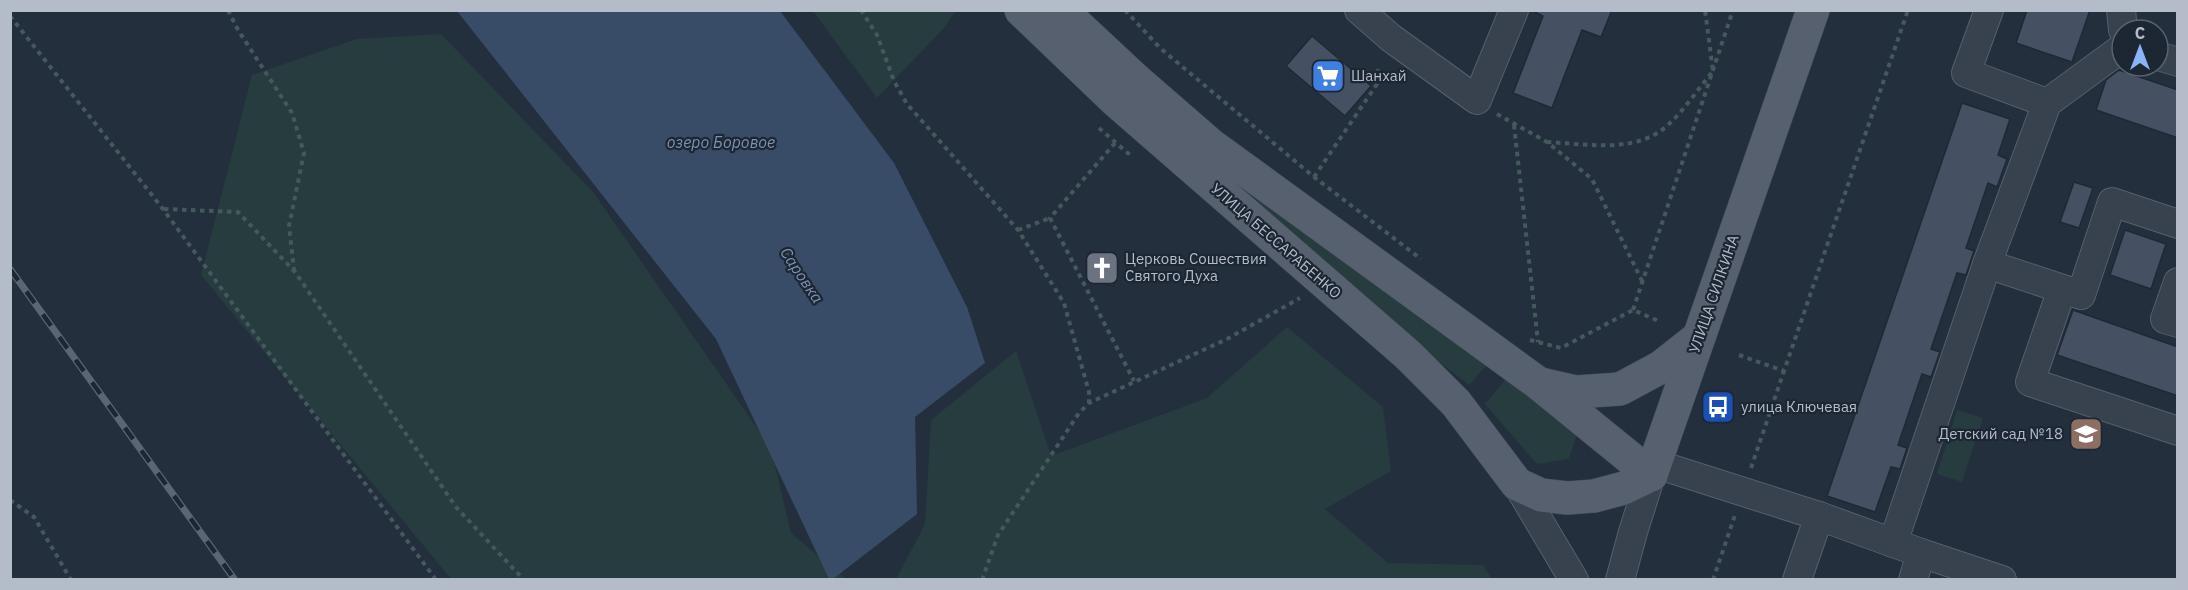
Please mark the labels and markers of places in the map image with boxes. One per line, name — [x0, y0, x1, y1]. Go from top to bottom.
supermarket icon: Шанхай — [1310, 58, 1346, 94]
place label: Шанхай — [1351, 66, 1407, 85]
place label: Церковь Сошествия Святого Духа — [1125, 249, 1267, 285]
church icon: Церковь Сошествия Святого Духа — [1084, 250, 1120, 286]
bus stop icon: улица Ключевая — [1700, 389, 1736, 425]
place label: улица Ключевая — [1741, 397, 1857, 416]
school or university icon: Детский сад №18 — [2068, 416, 2104, 452]
place label: Детский сад №18 — [1938, 424, 2063, 443]

